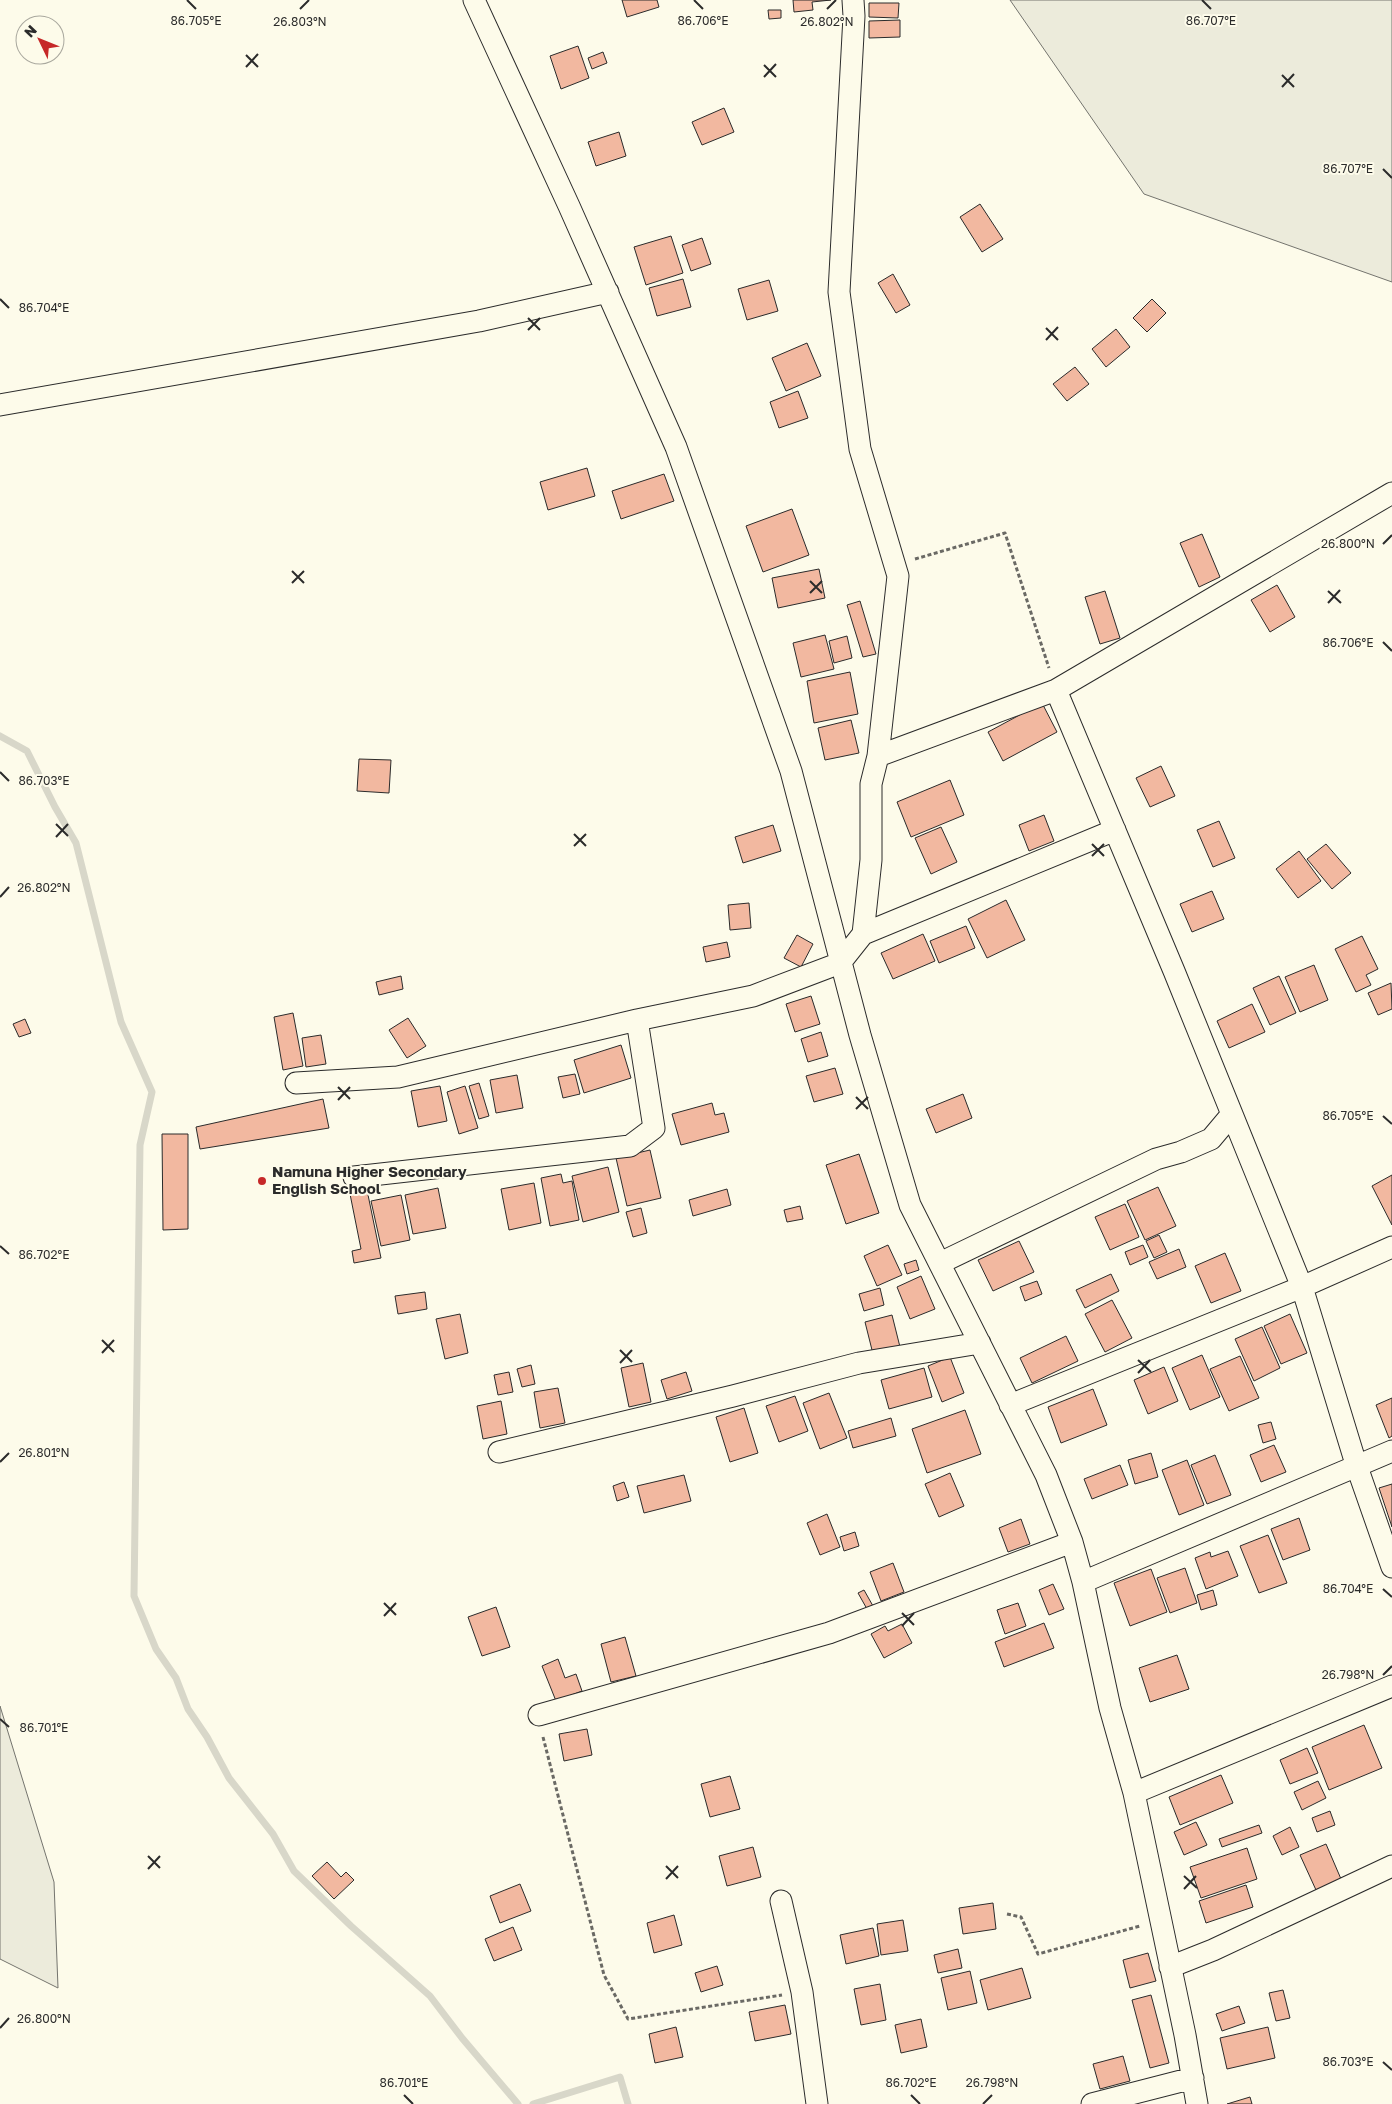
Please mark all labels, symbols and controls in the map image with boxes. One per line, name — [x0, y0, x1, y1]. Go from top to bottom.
text: 86.705°E — [171, 13, 221, 28]
text: 86.706°E — [677, 13, 729, 28]
text: 86.707°E — [1186, 13, 1236, 28]
text: 26.803°N — [273, 14, 327, 29]
text: 26.802°N — [800, 14, 854, 29]
north arrow — [15, 15, 65, 65]
text: N — [20, 21, 40, 40]
text: 86.707°E — [1323, 161, 1373, 176]
text: 86.704°E — [19, 300, 69, 315]
text: 26.800°N — [1321, 536, 1375, 551]
text: 86.706°E — [1322, 635, 1374, 650]
text: 86.703°E — [18, 773, 70, 788]
text: 26.802°N — [17, 880, 71, 895]
text: 86.705°E — [1323, 1108, 1373, 1123]
place label: Namuna Higher Secondary English School — [272, 1162, 467, 1197]
marker: Namuna Higher Secondary English School — [256, 1175, 268, 1187]
text: 86.702°E — [19, 1247, 69, 1262]
text: 26.801°N — [18, 1445, 70, 1460]
text: 86.704°E — [1323, 1581, 1373, 1596]
text: 26.798°N — [1322, 1667, 1374, 1682]
text: 86.701°E — [20, 1720, 68, 1735]
text: 26.800°N — [17, 2011, 71, 2026]
text: 86.703°E — [1322, 2054, 1374, 2069]
text: 86.701°E — [380, 2075, 428, 2090]
text: 86.702°E — [886, 2075, 936, 2090]
text: 26.798°N — [966, 2075, 1018, 2090]

